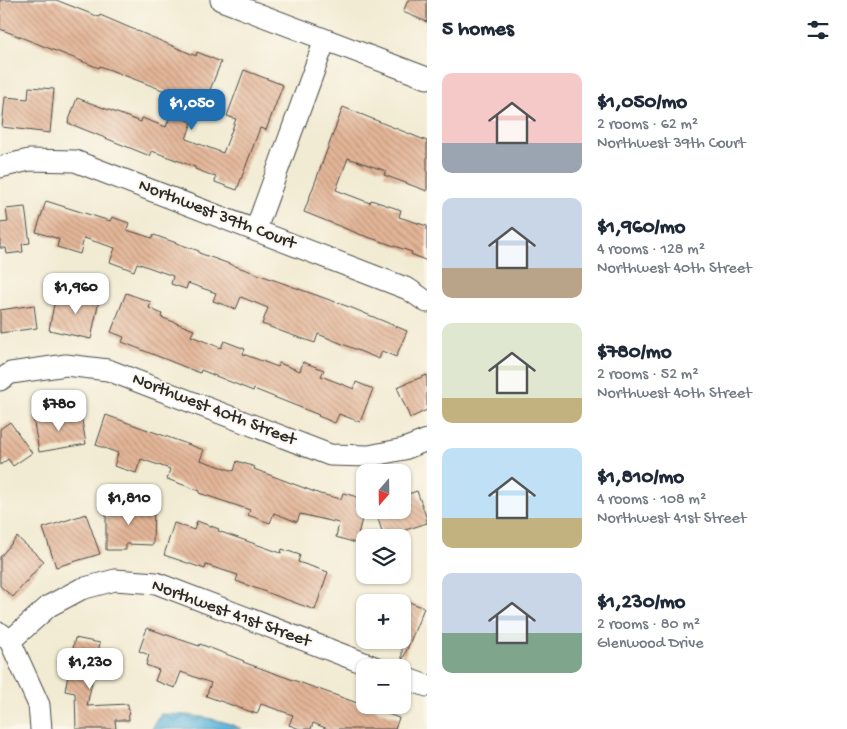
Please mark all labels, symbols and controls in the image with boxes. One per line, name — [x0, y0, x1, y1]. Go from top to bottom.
icon: filters — [804, 16, 832, 44]
text: 5 homes — [442, 18, 514, 43]
pin: $1,050 — [151, 88, 233, 131]
text: $1,050/mo — [597, 91, 687, 116]
icon: home — [482, 93, 542, 153]
text: $1,050 — [169, 95, 215, 114]
text: 2 rooms · 62 m² — [597, 116, 698, 135]
text: Northwest 39th Court — [597, 135, 745, 154]
street label: Northwest 39th Court — [135, 175, 300, 255]
text: $1,960/mo — [597, 216, 685, 241]
icon: home — [482, 218, 542, 278]
text: 4 rooms · 128 m² — [597, 241, 705, 260]
text: Northwest 40th Street — [597, 260, 752, 279]
pin: $1,960 — [35, 272, 117, 315]
text: $1,960 — [54, 279, 98, 298]
text: $780/mo — [597, 341, 672, 366]
icon: home — [482, 343, 542, 403]
text: 2 rooms · 52 m² — [597, 366, 699, 385]
street label: Northwest 40th Street — [129, 369, 301, 452]
text: Northwest 40th Street — [597, 385, 752, 404]
pin: $780 — [29, 390, 89, 432]
text: $780 — [42, 396, 76, 415]
north arrow — [356, 464, 411, 519]
map controls — [356, 464, 411, 714]
text: $1,810/mo — [597, 466, 684, 491]
icon: home — [482, 468, 542, 528]
pin: $1,810 — [88, 484, 170, 526]
text: $1,810 — [108, 490, 150, 509]
text: 4 rooms · 108 m² — [597, 491, 706, 510]
text: Northwest 41st Street — [597, 510, 746, 529]
button: layers — [356, 529, 411, 584]
street label: Northwest 41st Street — [148, 575, 315, 653]
text: $1,230/mo — [597, 591, 685, 616]
icon: home — [482, 593, 542, 653]
button: + — [356, 594, 411, 649]
text: 2 rooms · 80 m² — [597, 616, 700, 635]
text: Glenwood Drive — [597, 635, 704, 654]
pin: $1,230 — [49, 648, 131, 690]
text: $1,230 — [68, 654, 112, 673]
button: − — [356, 659, 411, 714]

